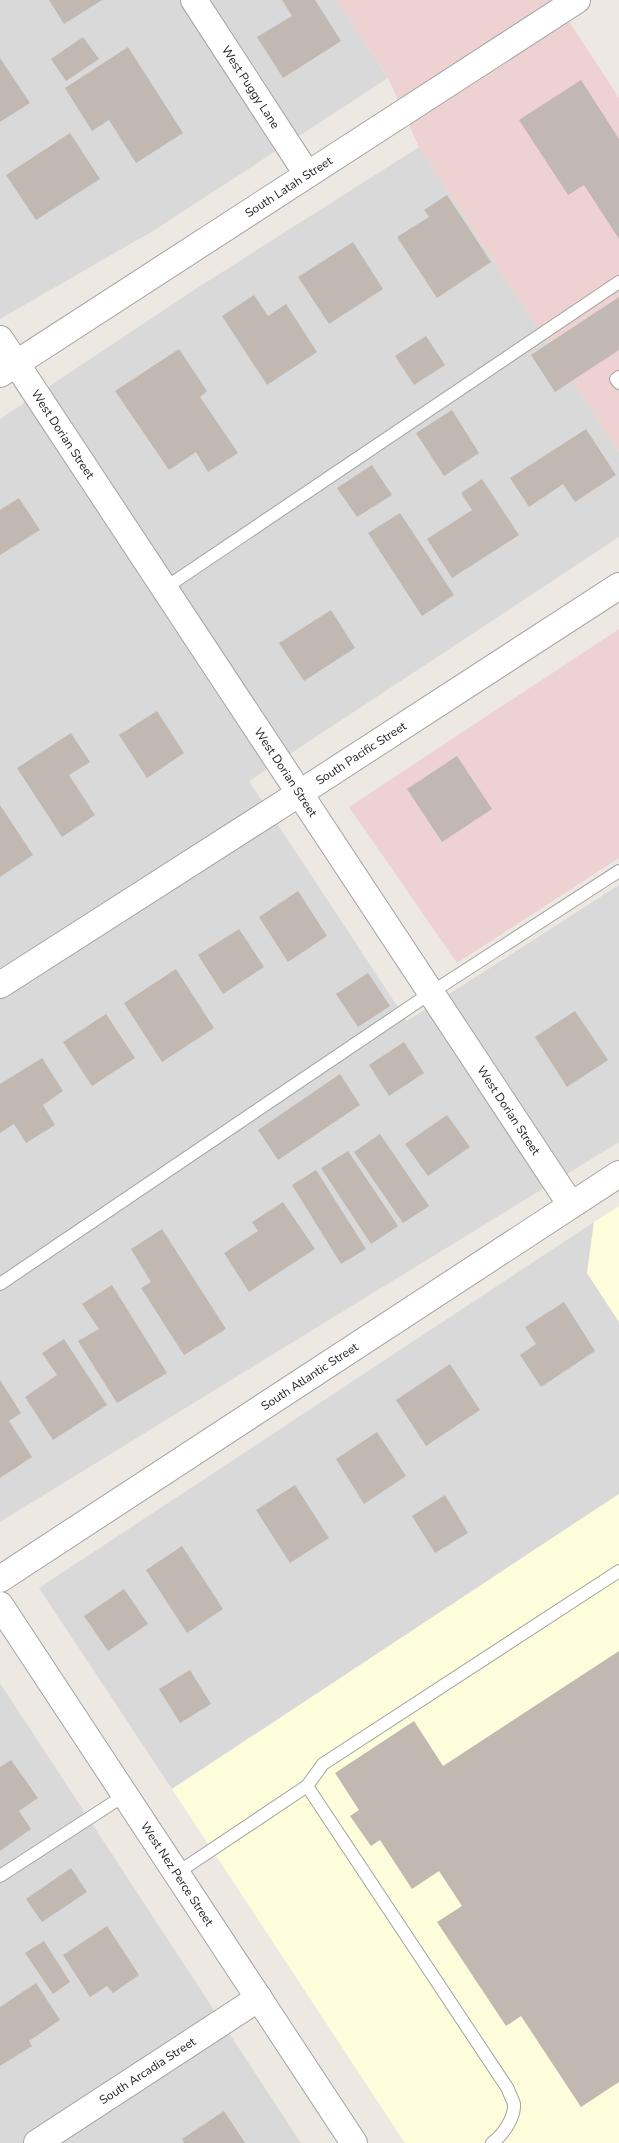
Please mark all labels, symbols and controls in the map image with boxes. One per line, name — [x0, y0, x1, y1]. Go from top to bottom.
street label: West Puggy Lane — [218, 43, 283, 132]
street label: South Latah Street — [242, 152, 336, 221]
street label: West Dorian Street — [28, 386, 98, 483]
street label: South Pacific Street — [313, 718, 410, 789]
street label: West Dorian Street — [250, 725, 321, 821]
street label: West Dorian Street — [473, 1063, 544, 1159]
street label: South Atlantic Street — [258, 1338, 362, 1414]
street label: West Nez Perce Street — [137, 1819, 218, 1930]
street label: South Arcadia Street — [96, 2033, 199, 2108]

